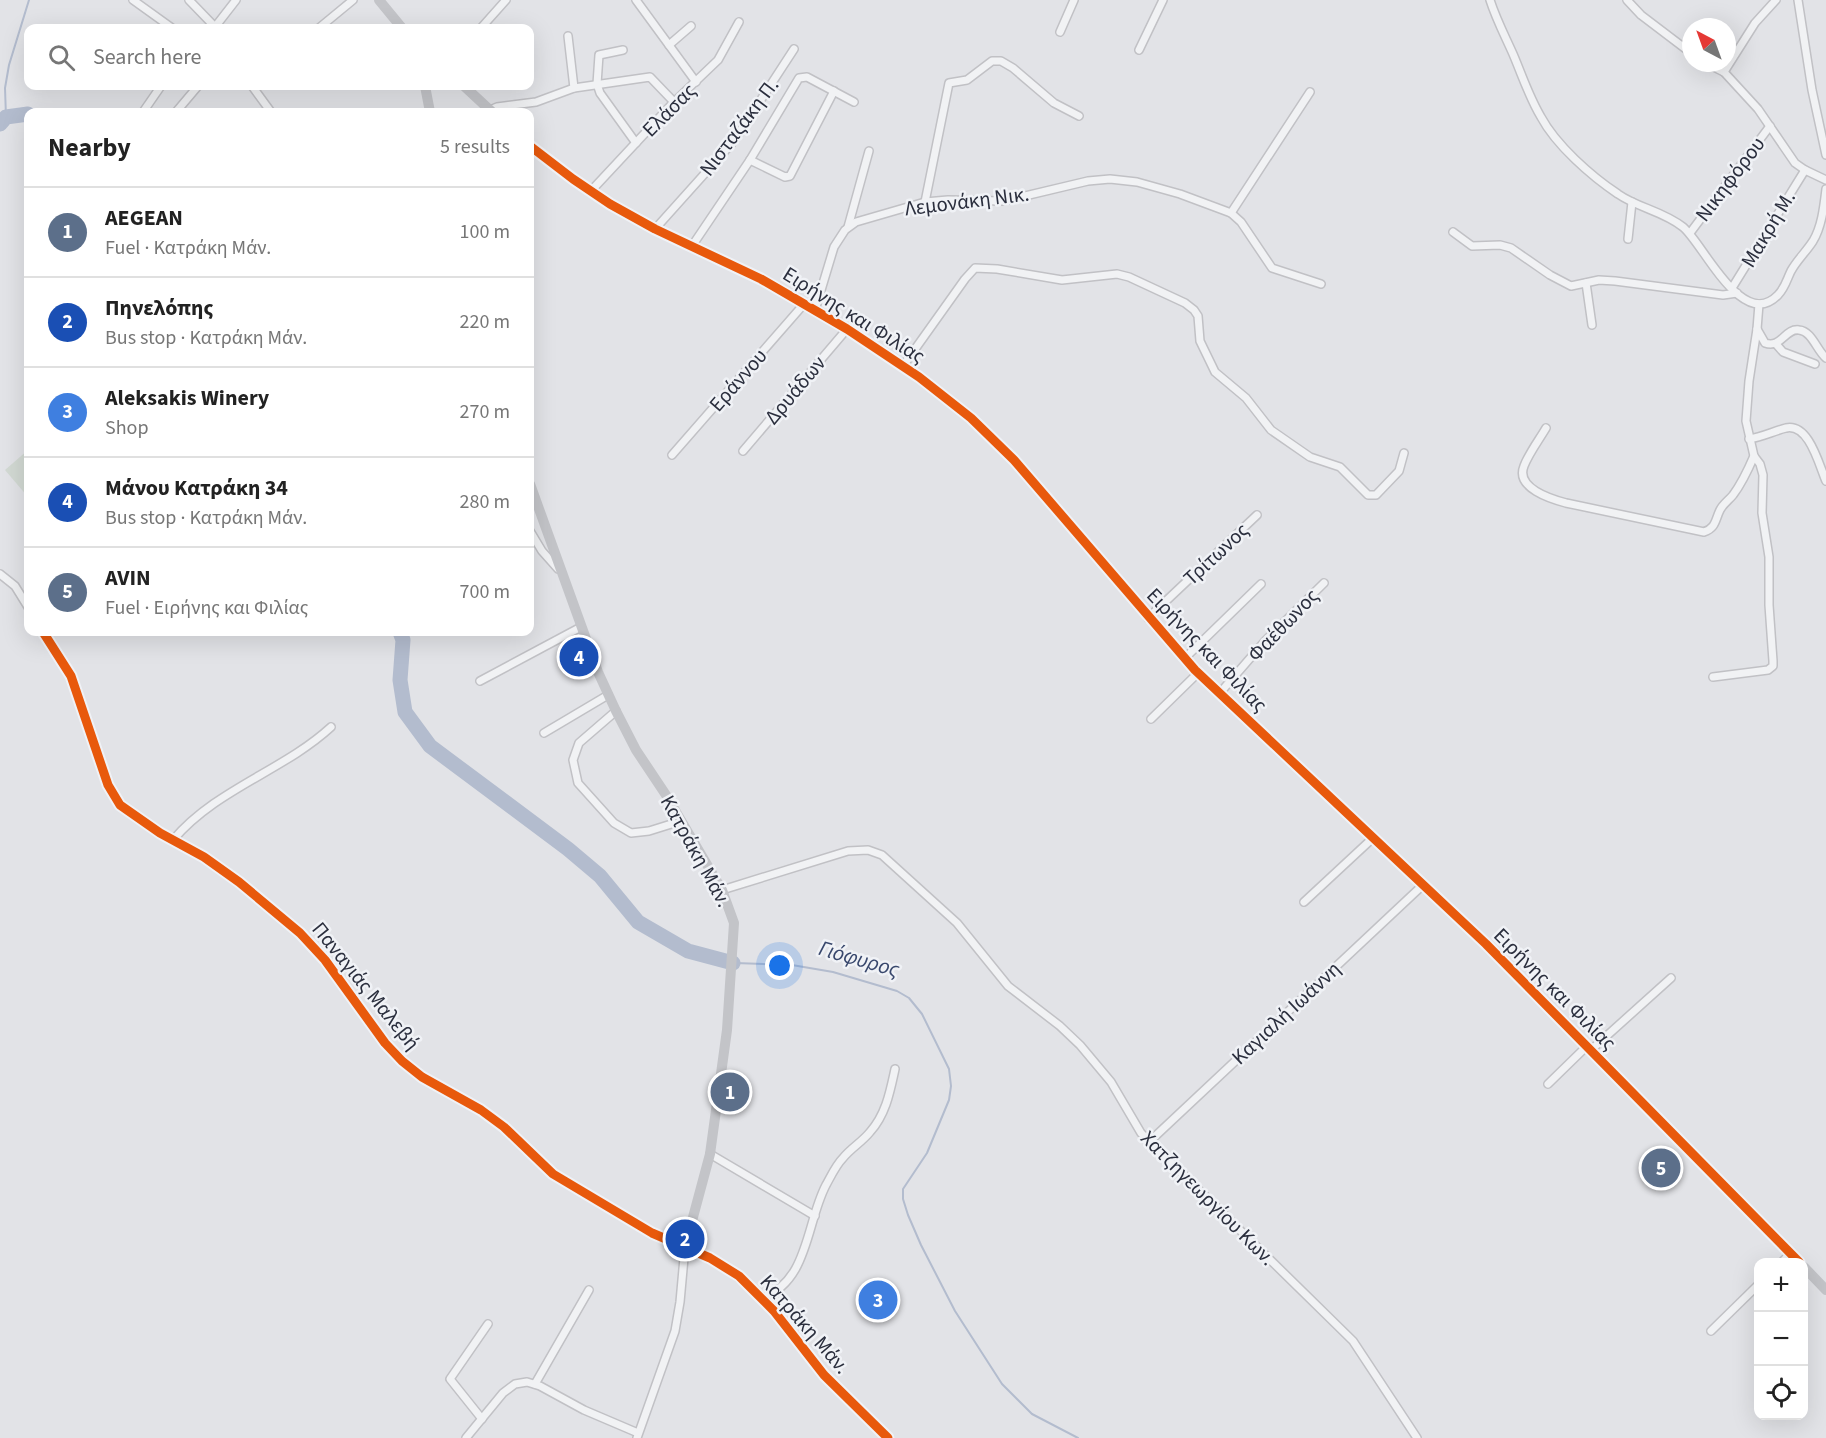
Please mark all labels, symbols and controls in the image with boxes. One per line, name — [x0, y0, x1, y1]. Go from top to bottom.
north arrow — [1682, 18, 1736, 72]
search box — [24, 24, 534, 90]
icon: search — [45, 41, 78, 74]
text: Search here — [93, 41, 201, 73]
street label: Νισταζάκη Π. — [692, 72, 786, 182]
street label: Ελάσας — [635, 76, 703, 144]
text: Nearby — [48, 129, 131, 166]
street label: Νικηφόρου — [1688, 130, 1772, 228]
text: 5 results — [440, 133, 510, 161]
street label: Λεμονάκη Νικ. — [903, 178, 1031, 224]
street label: Μακρή Μ. — [1733, 185, 1803, 273]
text: AEGEAN — [105, 202, 183, 234]
text: 1 — [62, 218, 73, 246]
text: 100 m — [460, 218, 510, 246]
text: Fuel · Κατράκη Μάν. — [105, 234, 271, 262]
street label: Ειρήνης και Φιλίας — [777, 259, 931, 371]
text: Πηνελόπης — [105, 292, 213, 324]
text: 2 — [62, 308, 73, 336]
text: 220 m — [460, 308, 510, 336]
text: Bus stop · Κατράκη Μάν. — [105, 324, 307, 352]
street label: Εράννου — [702, 342, 774, 418]
street label: Δρυάδων — [757, 349, 833, 431]
text: Aleksakis Winery — [105, 382, 269, 414]
text: 3 — [62, 398, 73, 426]
text: 270 m — [460, 398, 510, 426]
text: Shop — [105, 414, 149, 442]
text: Μάνου Κατράκη 34 — [105, 472, 288, 504]
text: 4 — [62, 488, 73, 516]
text: 280 m — [460, 488, 510, 516]
text: Bus stop · Κατράκη Μάν. — [105, 504, 307, 532]
street label: Τρίτωνος — [1177, 516, 1255, 592]
text: AVIN — [105, 562, 151, 594]
text: 5 — [62, 578, 73, 606]
text: 700 m — [460, 578, 510, 606]
street label: Ειρήνης και Φιλίας — [1140, 581, 1274, 719]
street label: Φαέθωνος — [1240, 582, 1326, 668]
text: Fuel · Ειρήνης και Φιλίας — [105, 594, 308, 622]
pin: 4 — [560, 634, 598, 680]
street label: Κατράκη Μάν. — [653, 790, 739, 912]
street label: Παναγιάς Μαλεβή — [305, 915, 427, 1057]
street label: Ειρήνης και Φιλίας — [1487, 921, 1623, 1057]
water label: Γιόφυρος — [815, 932, 904, 986]
your location — [765, 951, 794, 980]
street label: Καγιαλή Ιωάννη — [1225, 954, 1347, 1072]
pin: 1 — [710, 1070, 750, 1114]
street label: Χατζηγεωργίου Κων. — [1134, 1124, 1282, 1272]
pin: 5 — [1642, 1146, 1680, 1190]
pin: 2 — [666, 1216, 704, 1262]
map controls — [1754, 1258, 1808, 1420]
button: + — [1754, 1258, 1808, 1312]
street label: Κατράκη Μάν. — [753, 1267, 857, 1381]
pin: 3 — [858, 1278, 898, 1322]
button: − — [1754, 1312, 1808, 1366]
button: locate — [1754, 1366, 1808, 1420]

